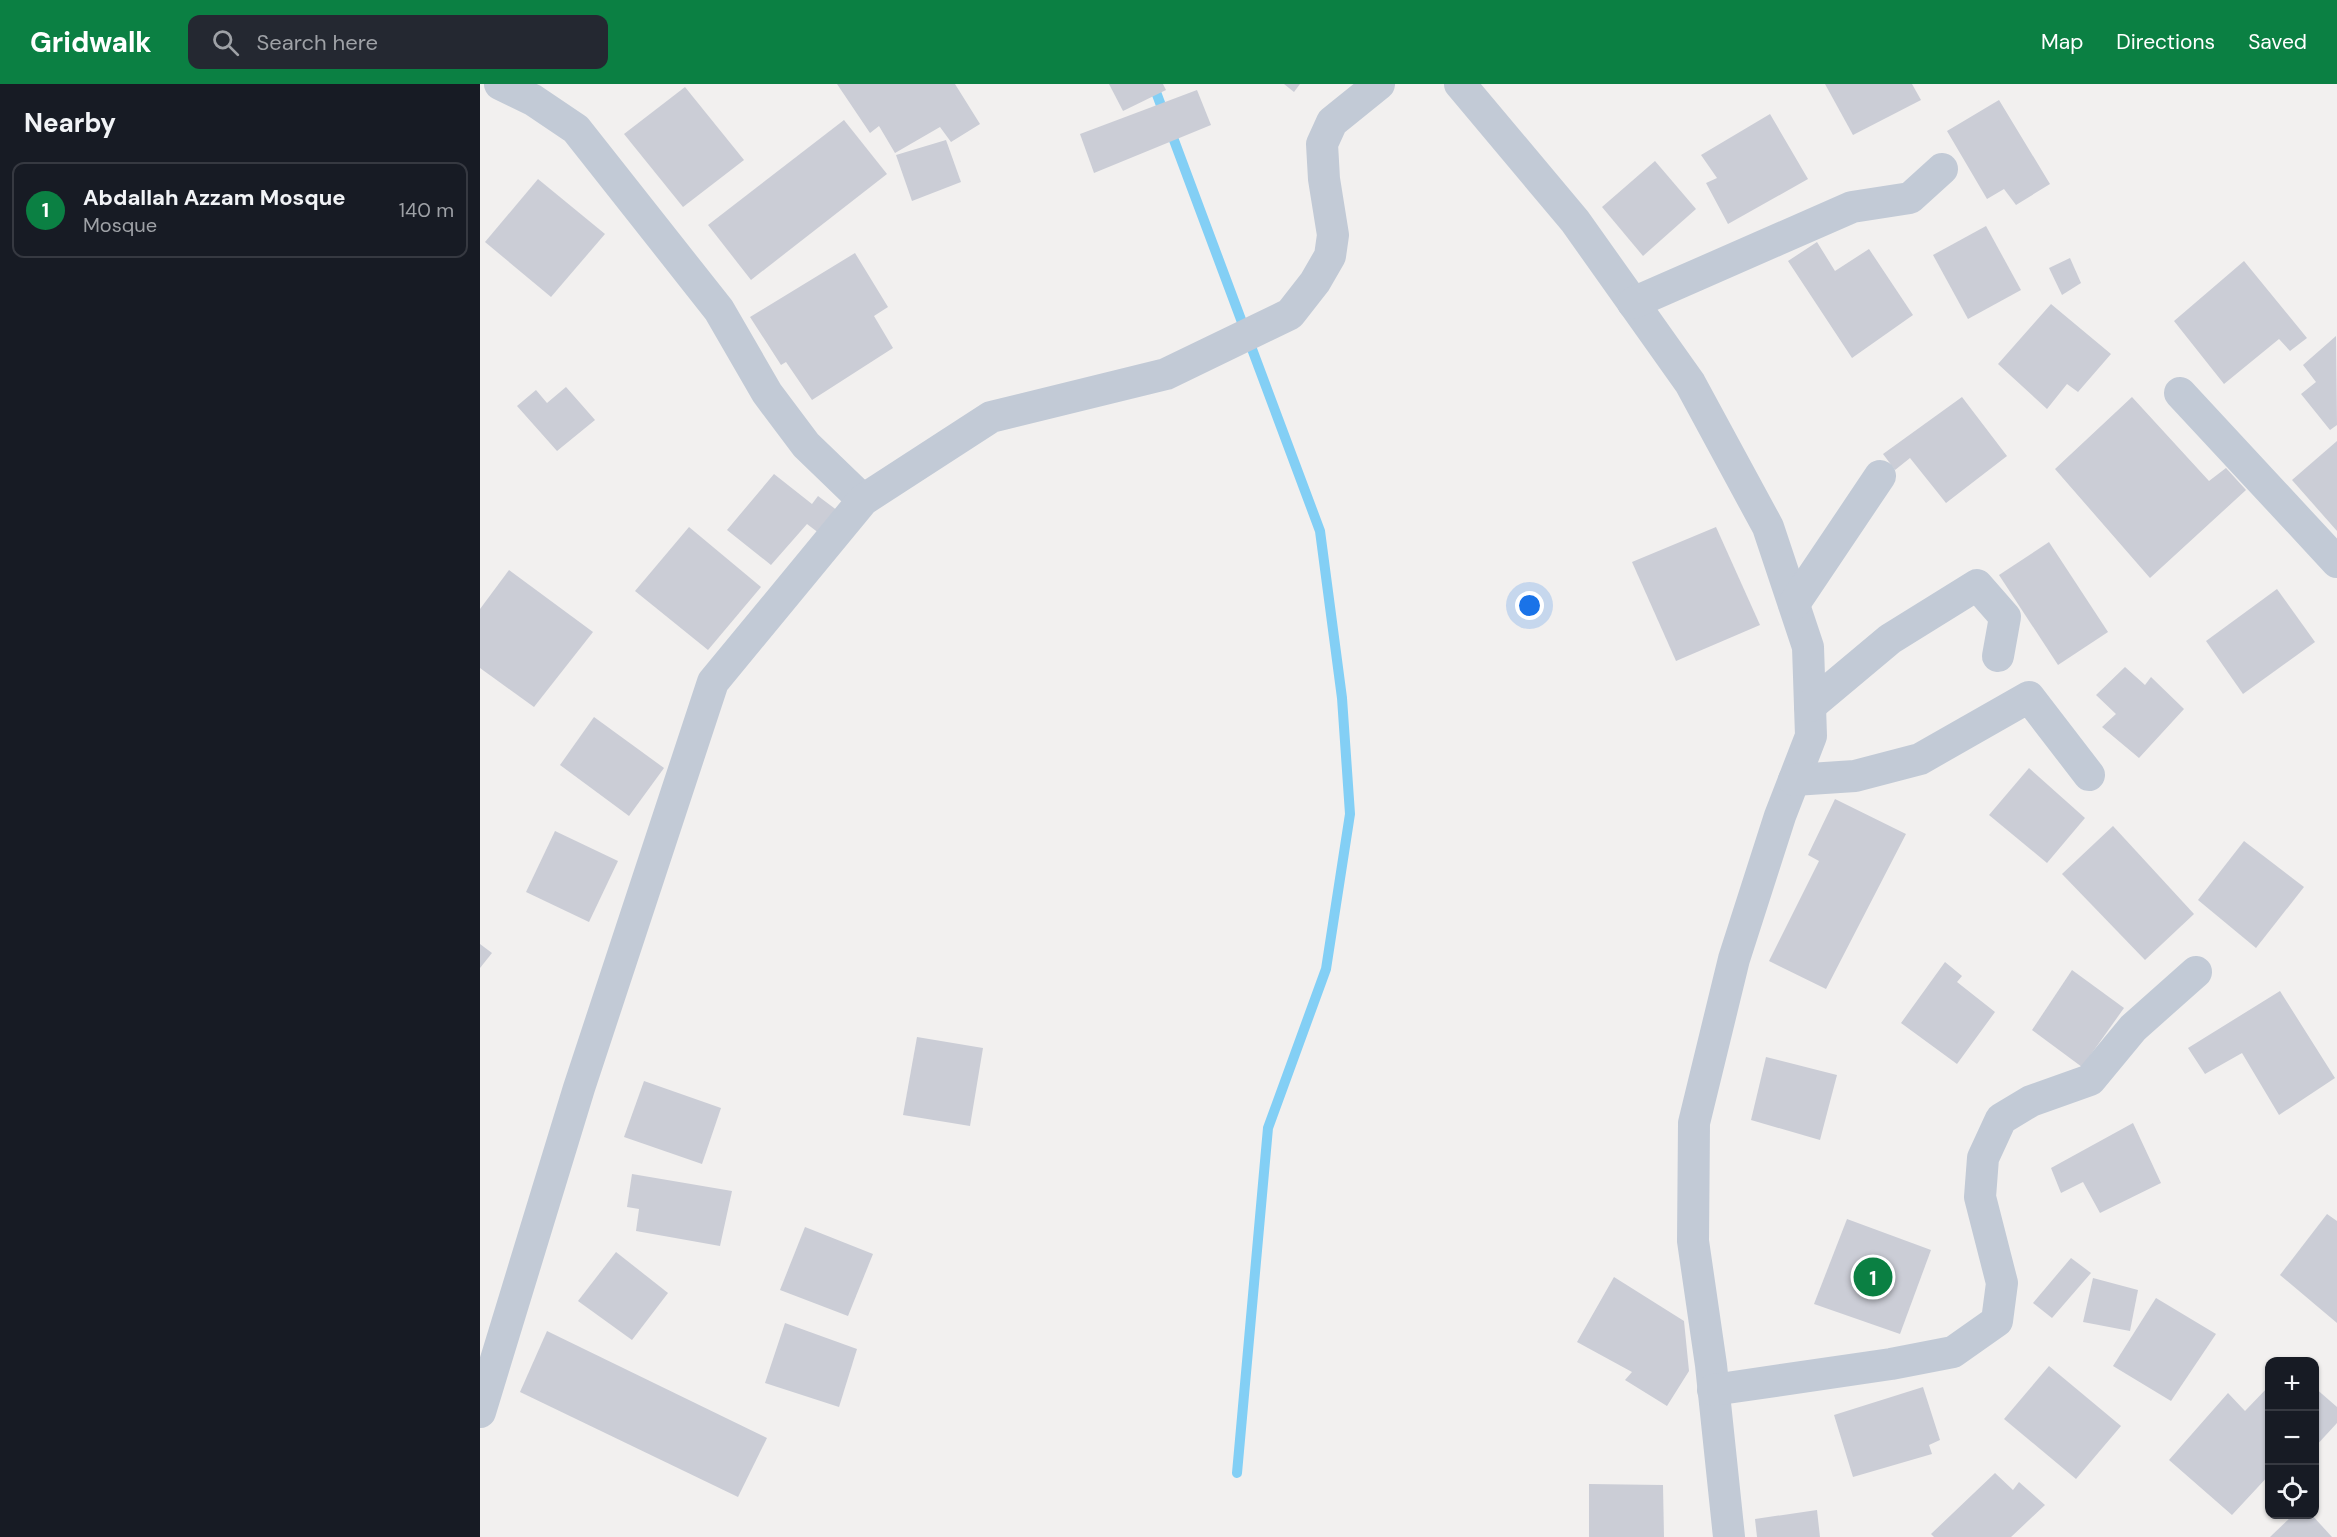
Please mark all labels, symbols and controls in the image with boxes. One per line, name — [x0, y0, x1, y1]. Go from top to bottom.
search box — [188, 15, 608, 69]
text: Gridwalk — [30, 24, 152, 61]
icon: search — [209, 26, 242, 59]
text: Search here — [257, 28, 378, 57]
text: Map — [2041, 28, 2083, 56]
text: Directions — [2116, 28, 2215, 56]
text: Saved — [2248, 28, 2307, 56]
text: Nearby — [24, 106, 116, 140]
text: Abdallah Azzam Mosque — [83, 183, 345, 212]
text: 1 — [42, 197, 49, 223]
text: 140 m — [399, 197, 454, 223]
text: Mosque — [83, 212, 157, 238]
your location — [1515, 591, 1544, 620]
pin: 1 — [1854, 1254, 1892, 1300]
map controls — [2265, 1357, 2319, 1519]
button: + — [2265, 1357, 2319, 1411]
button: − — [2265, 1411, 2319, 1465]
button: locate — [2265, 1465, 2319, 1519]

